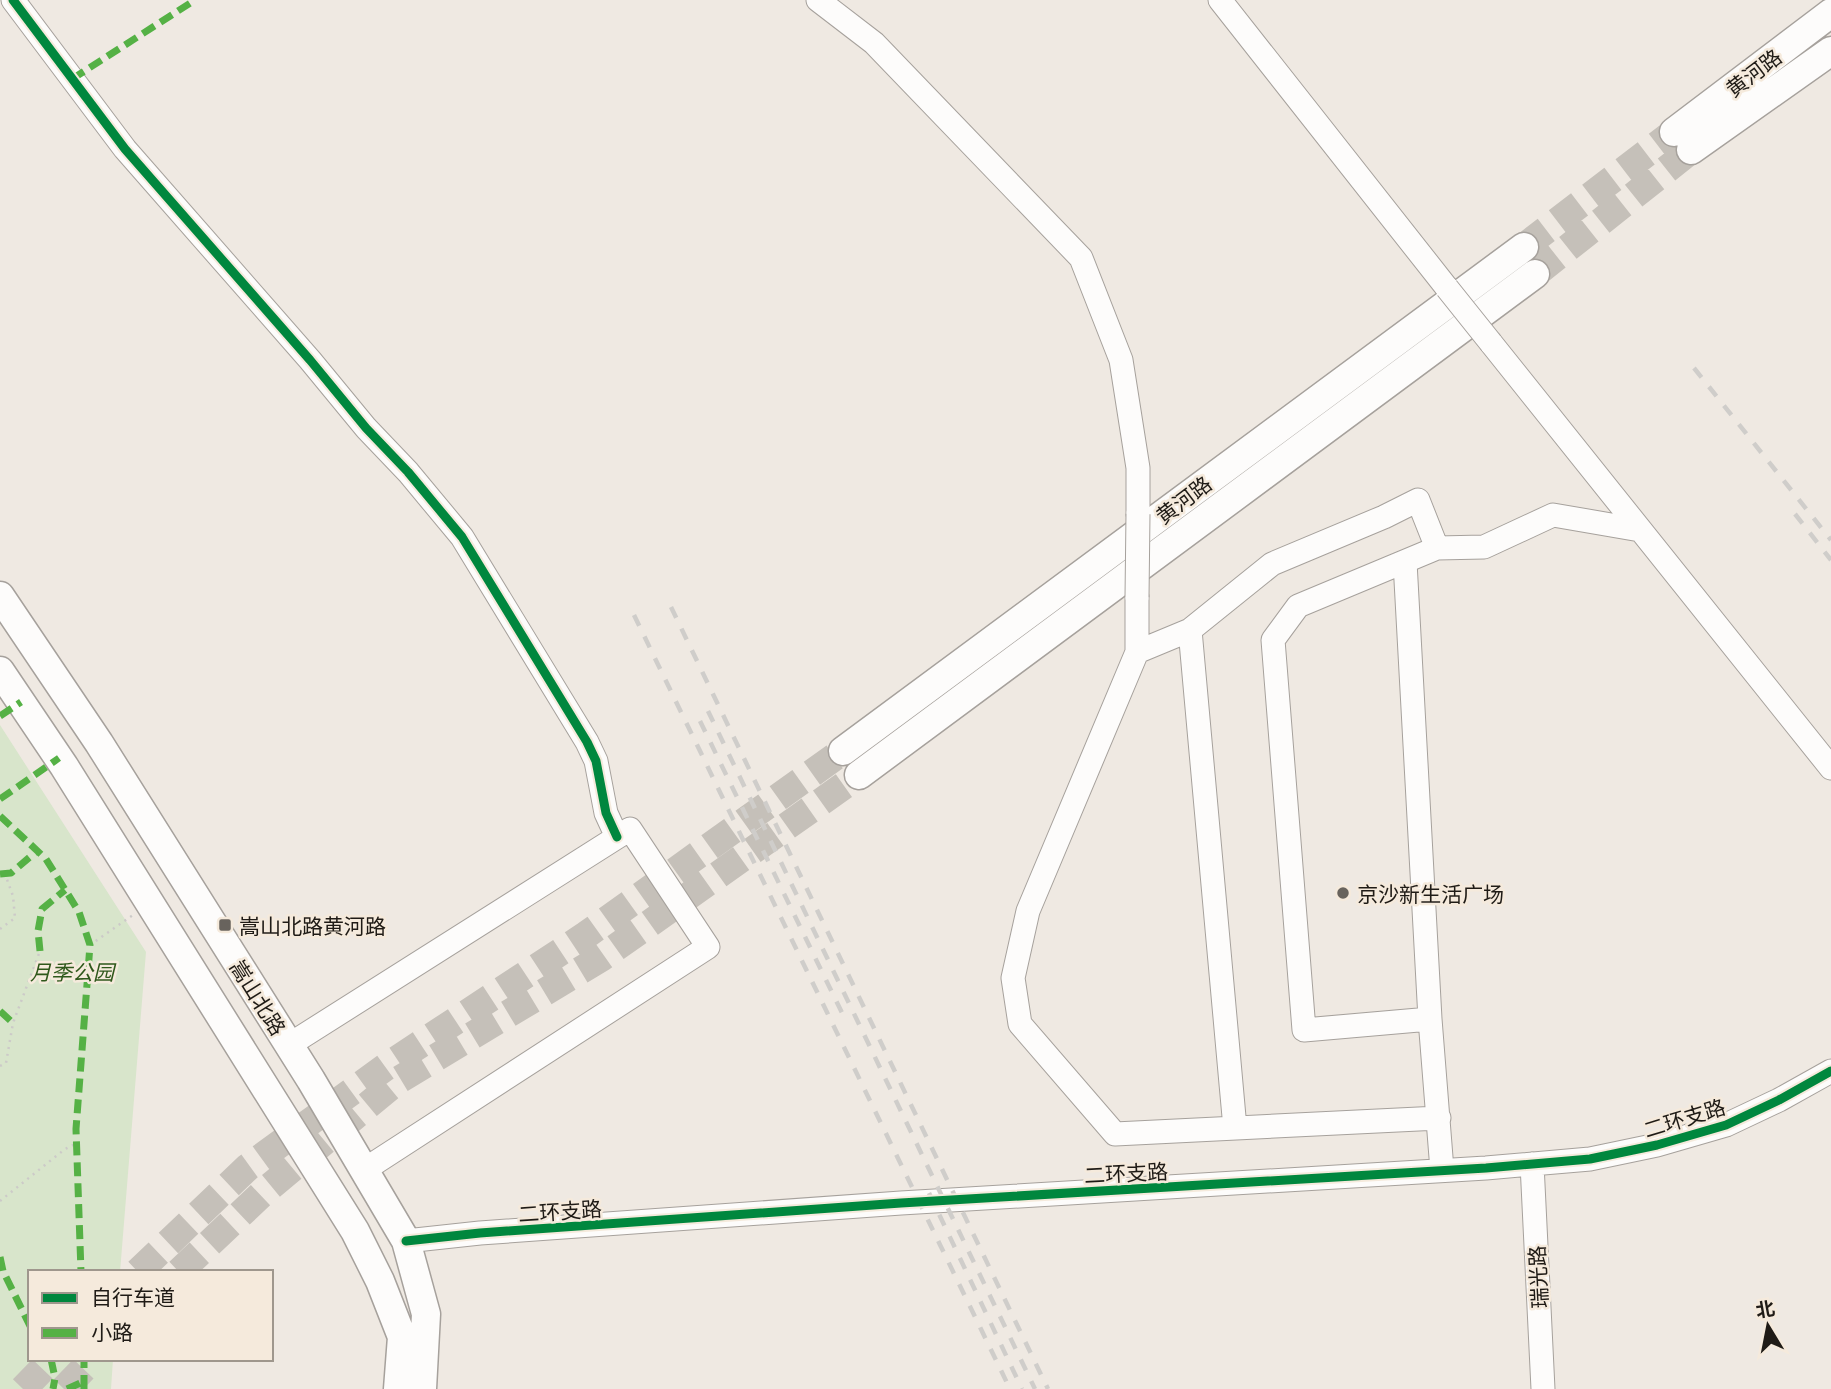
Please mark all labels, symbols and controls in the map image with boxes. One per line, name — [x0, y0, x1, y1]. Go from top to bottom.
street label: 黄河路 — [1719, 42, 1787, 102]
street label: 黄河路 — [1149, 469, 1217, 529]
place label: 京沙新生活广场 — [1357, 879, 1504, 907]
marker: 京沙新生活广场 — [1335, 885, 1351, 901]
place label: 嵩山北路黄河路 — [239, 911, 386, 939]
marker: 嵩山北路黄河路 — [217, 917, 233, 933]
street label: 嵩山北路 — [225, 954, 293, 1040]
park label: 月季公园 — [30, 957, 117, 985]
street label: 二环支路 — [1640, 1091, 1728, 1143]
street label: 二环支路 — [1083, 1156, 1169, 1188]
street label: 二环支路 — [517, 1193, 603, 1227]
street label: 瑞光路 — [1521, 1245, 1553, 1309]
legend — [28, 1270, 273, 1361]
text: 自行车道 — [91, 1282, 175, 1310]
north arrow — [1733, 1291, 1803, 1361]
text: 北 — [1753, 1294, 1776, 1323]
text: 小路 — [91, 1317, 133, 1345]

